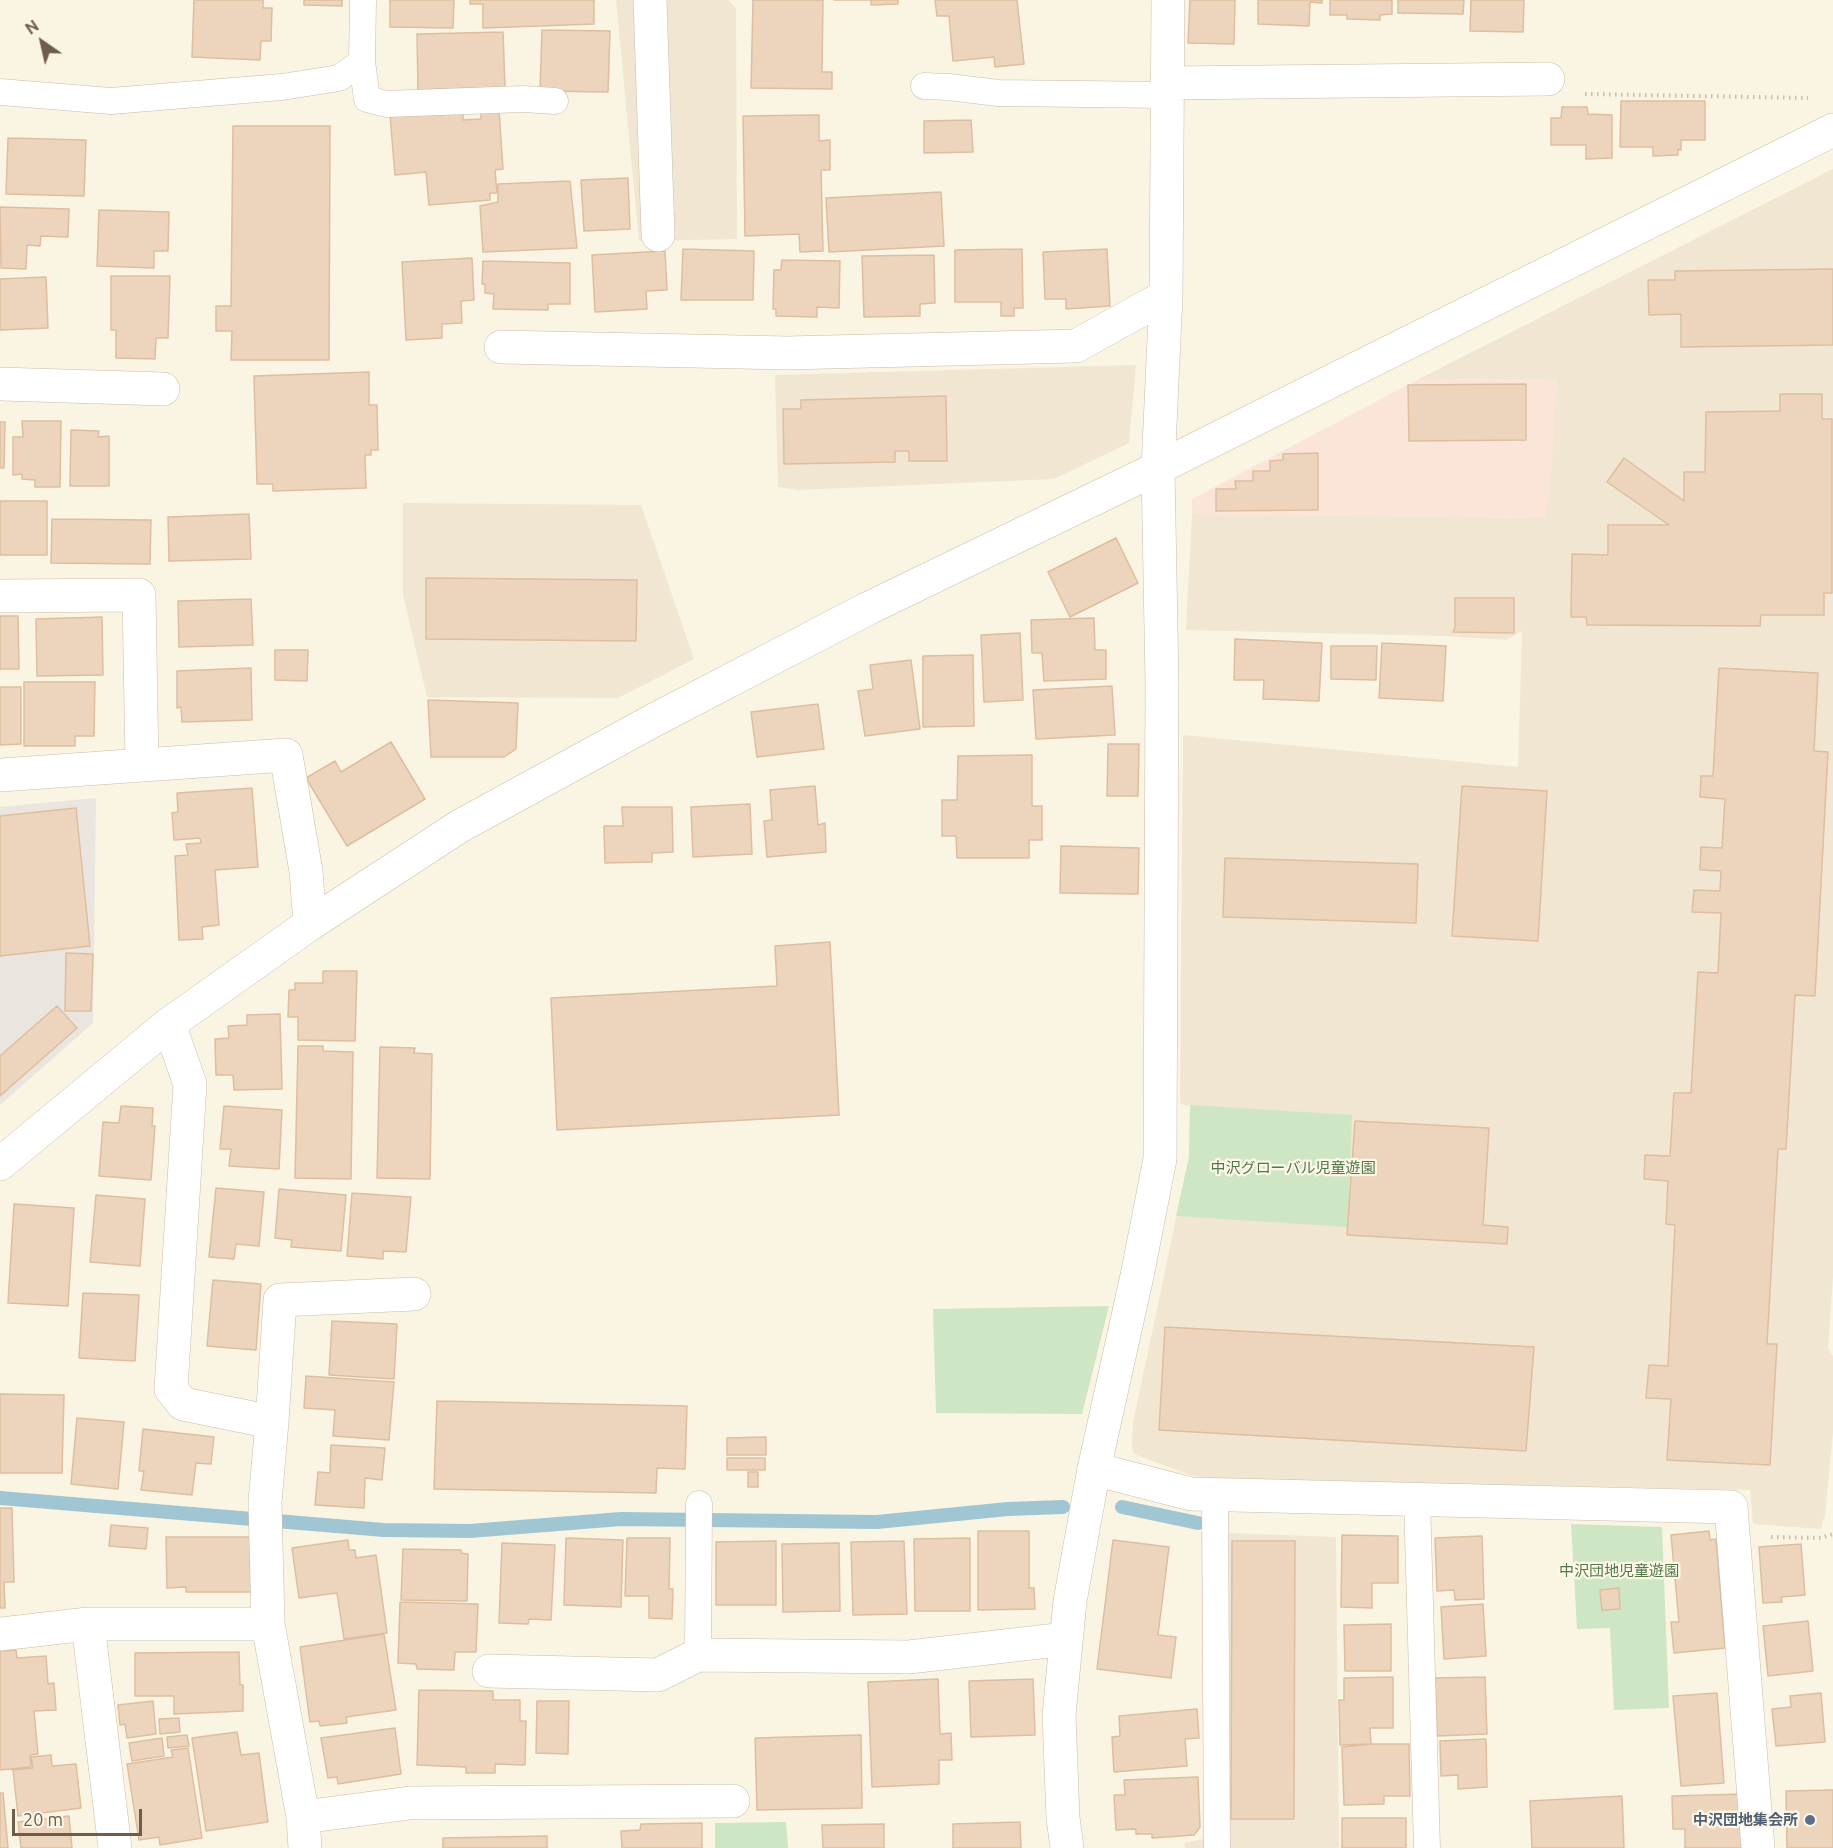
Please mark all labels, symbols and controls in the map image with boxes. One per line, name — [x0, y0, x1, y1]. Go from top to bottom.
north arrow — [12, 12, 72, 72]
text: N — [22, 16, 42, 38]
park label: 中沢グローバル児童遊園 — [1211, 1159, 1375, 1177]
park label: 中沢団地児童遊園 — [1559, 1562, 1679, 1580]
scale bar — [15, 1797, 146, 1835]
text: 20 m — [23, 1809, 63, 1829]
place label: 中沢団地集会所 — [1693, 1811, 1798, 1829]
marker: 中沢団地集会所 — [1803, 1813, 1817, 1827]

